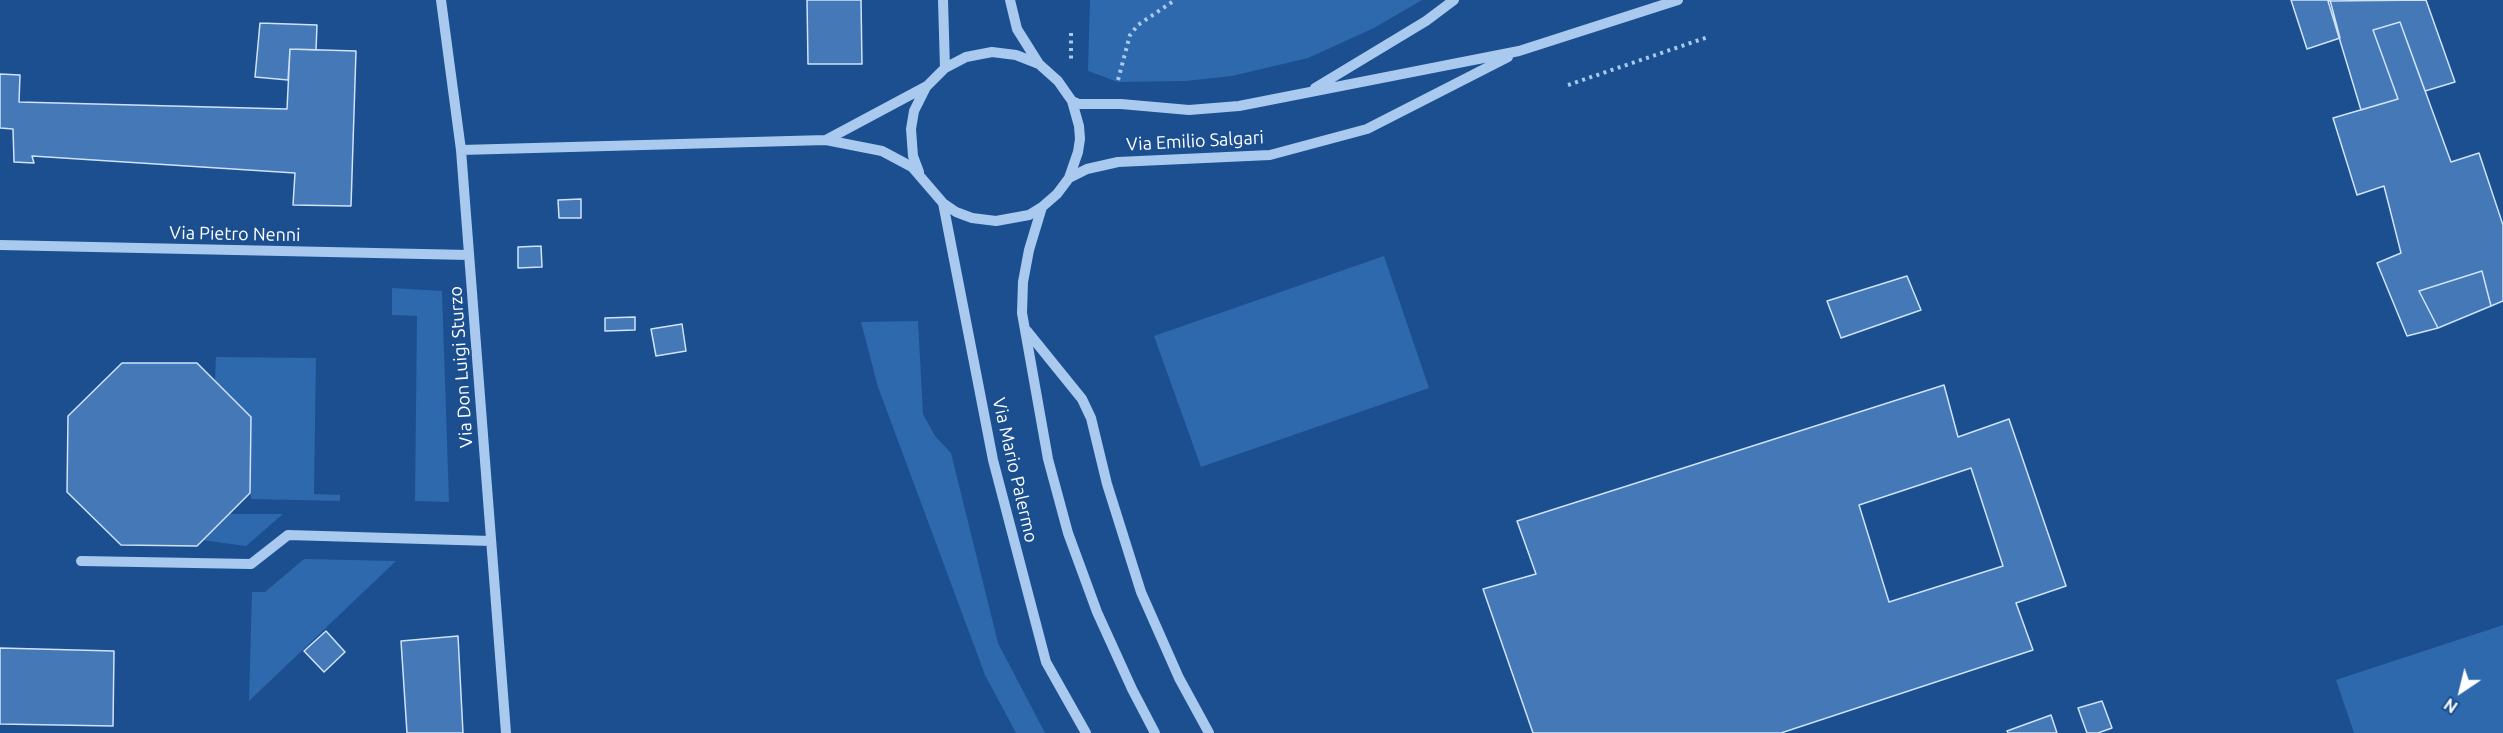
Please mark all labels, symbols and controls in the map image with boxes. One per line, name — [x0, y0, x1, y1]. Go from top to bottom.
street label: Via Emilio Salgari — [1126, 127, 1264, 155]
street label: Via Pietro Nenni — [169, 222, 301, 246]
street label: Via Don Luigi Sturzo — [445, 285, 477, 449]
street label: Via Mario Palermo — [988, 396, 1042, 544]
north arrow — [2431, 661, 2491, 721]
text: N — [2441, 695, 2461, 717]

